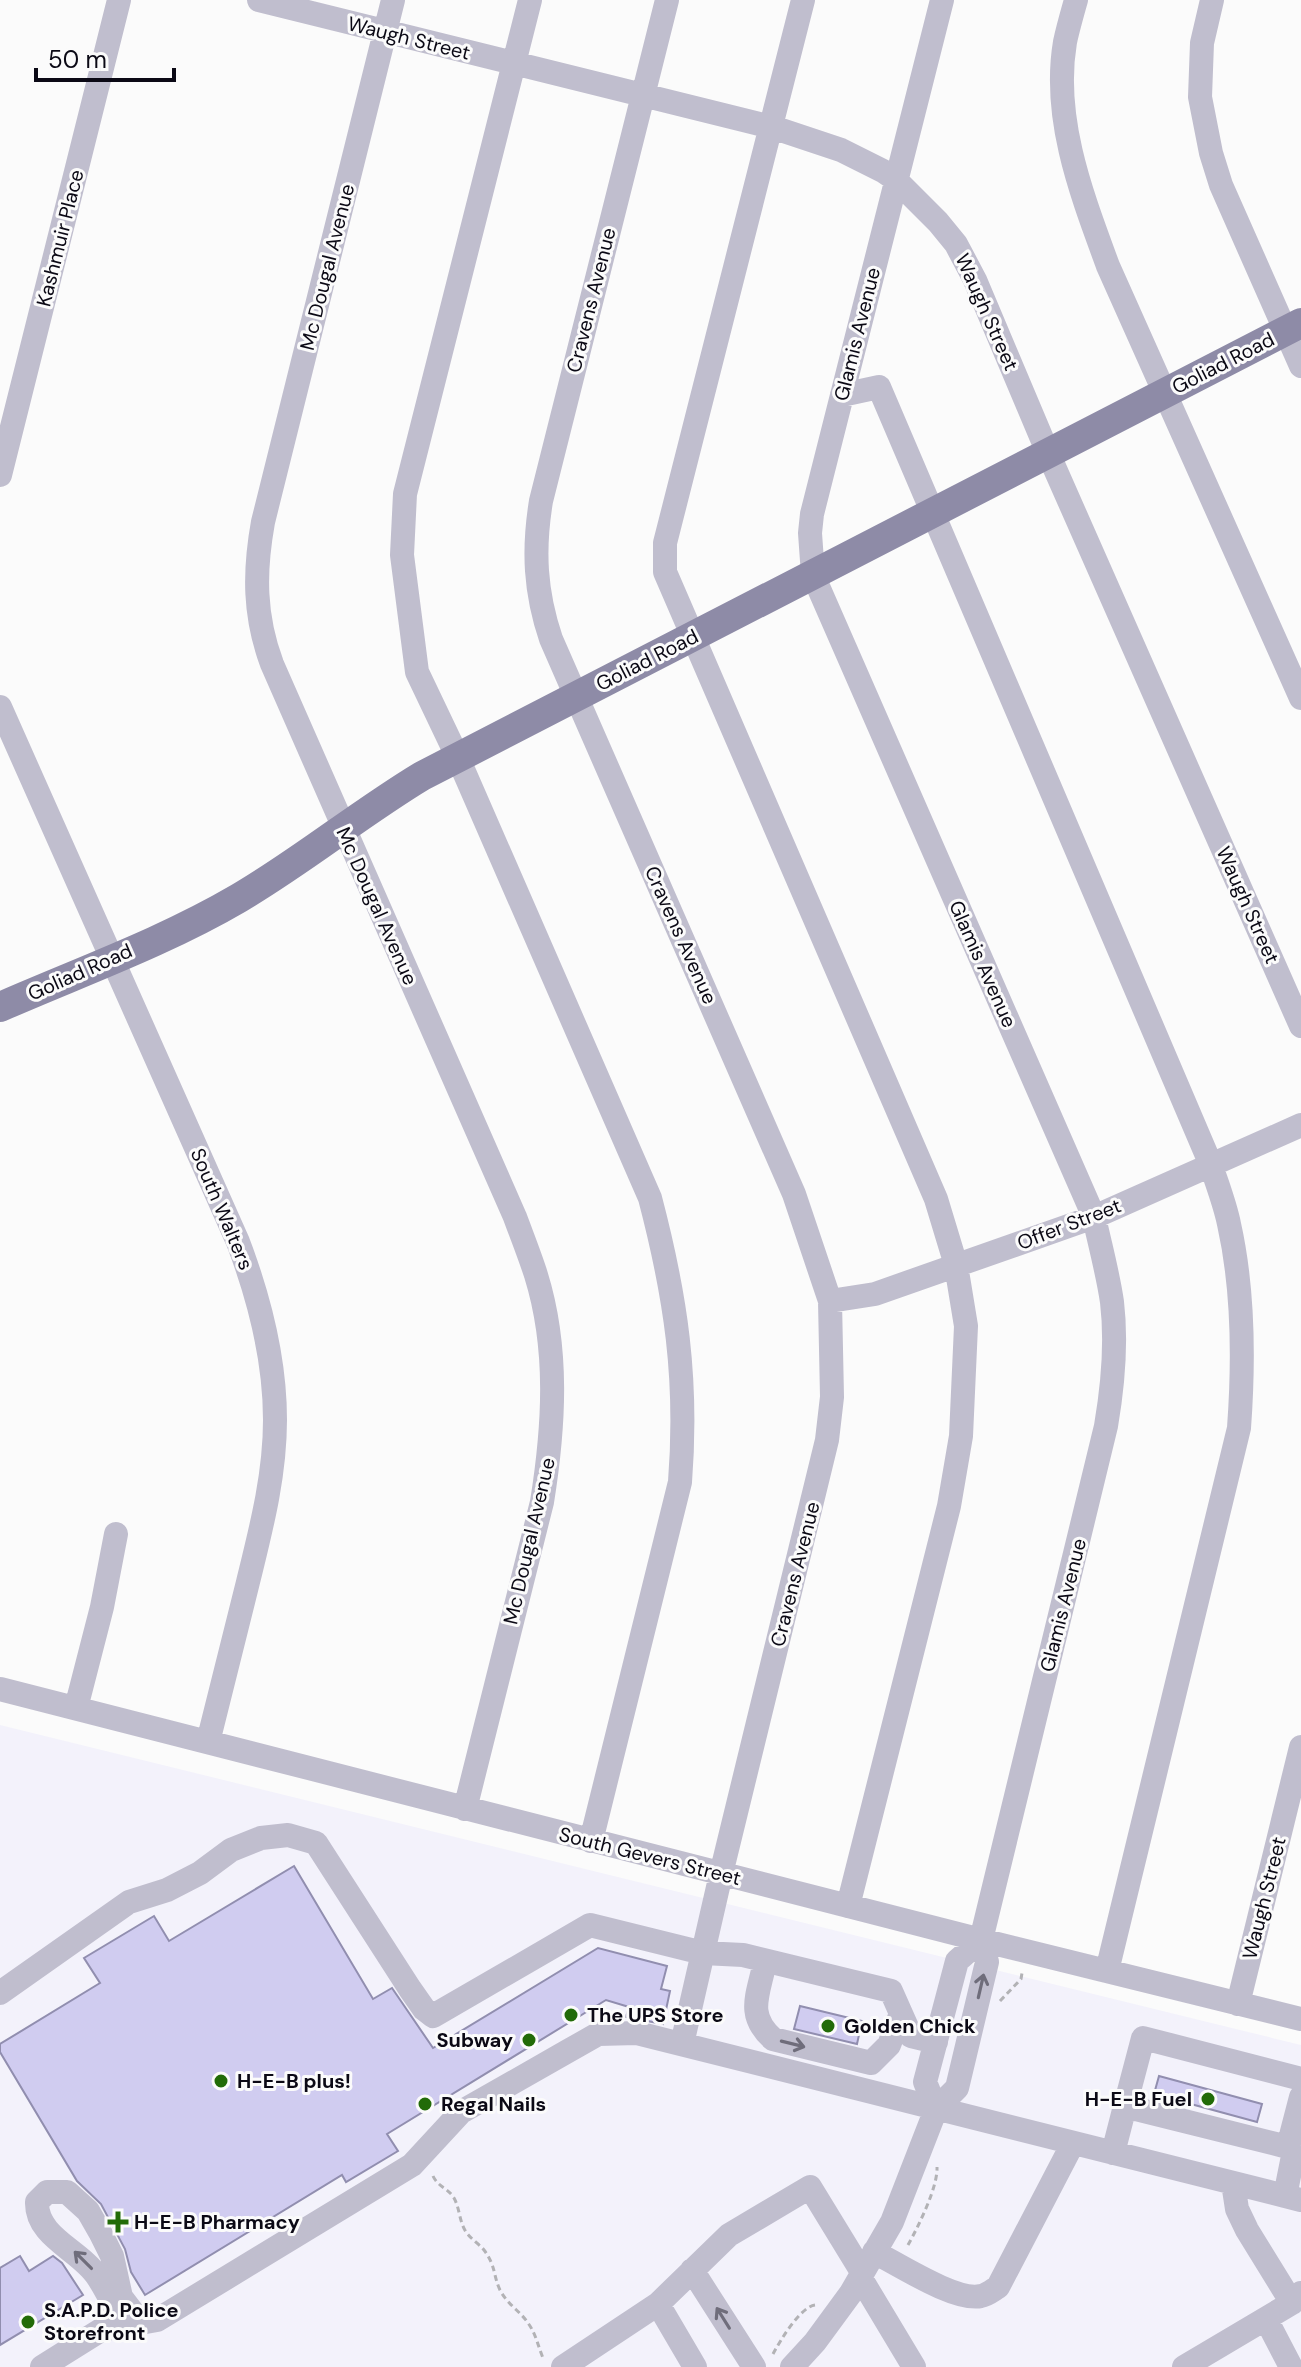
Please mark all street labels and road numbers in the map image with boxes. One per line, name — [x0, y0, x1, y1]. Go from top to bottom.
street label: Waugh Street — [345, 10, 473, 66]
street label: Kashmuir Place — [30, 167, 90, 309]
street label: Mc Dougal Avenue — [294, 181, 360, 353]
street label: Cravens Avenue — [560, 225, 622, 375]
street label: Waugh Street — [950, 249, 1024, 375]
street label: Glamis Avenue — [828, 265, 886, 403]
street label: Goliad Road — [1167, 326, 1279, 400]
street label: Goliad Road — [591, 623, 703, 697]
street label: Mc Dougal Avenue — [330, 823, 424, 989]
street label: Waugh Street — [1211, 842, 1285, 968]
street label: Cravens Avenue — [639, 862, 723, 1008]
street label: Glamis Avenue — [943, 896, 1023, 1032]
street label: Goliad Road — [24, 937, 136, 1007]
street label: South Walters — [185, 1144, 259, 1274]
street label: Offer Street — [1013, 1192, 1125, 1256]
street label: Mc Dougal Avenue — [497, 1455, 561, 1627]
street label: Cravens Avenue — [764, 1499, 826, 1649]
street label: Glamis Avenue — [1034, 1536, 1092, 1674]
street label: South Gevers Street — [556, 1821, 744, 1891]
street label: Waugh Street — [1236, 1834, 1292, 1962]

